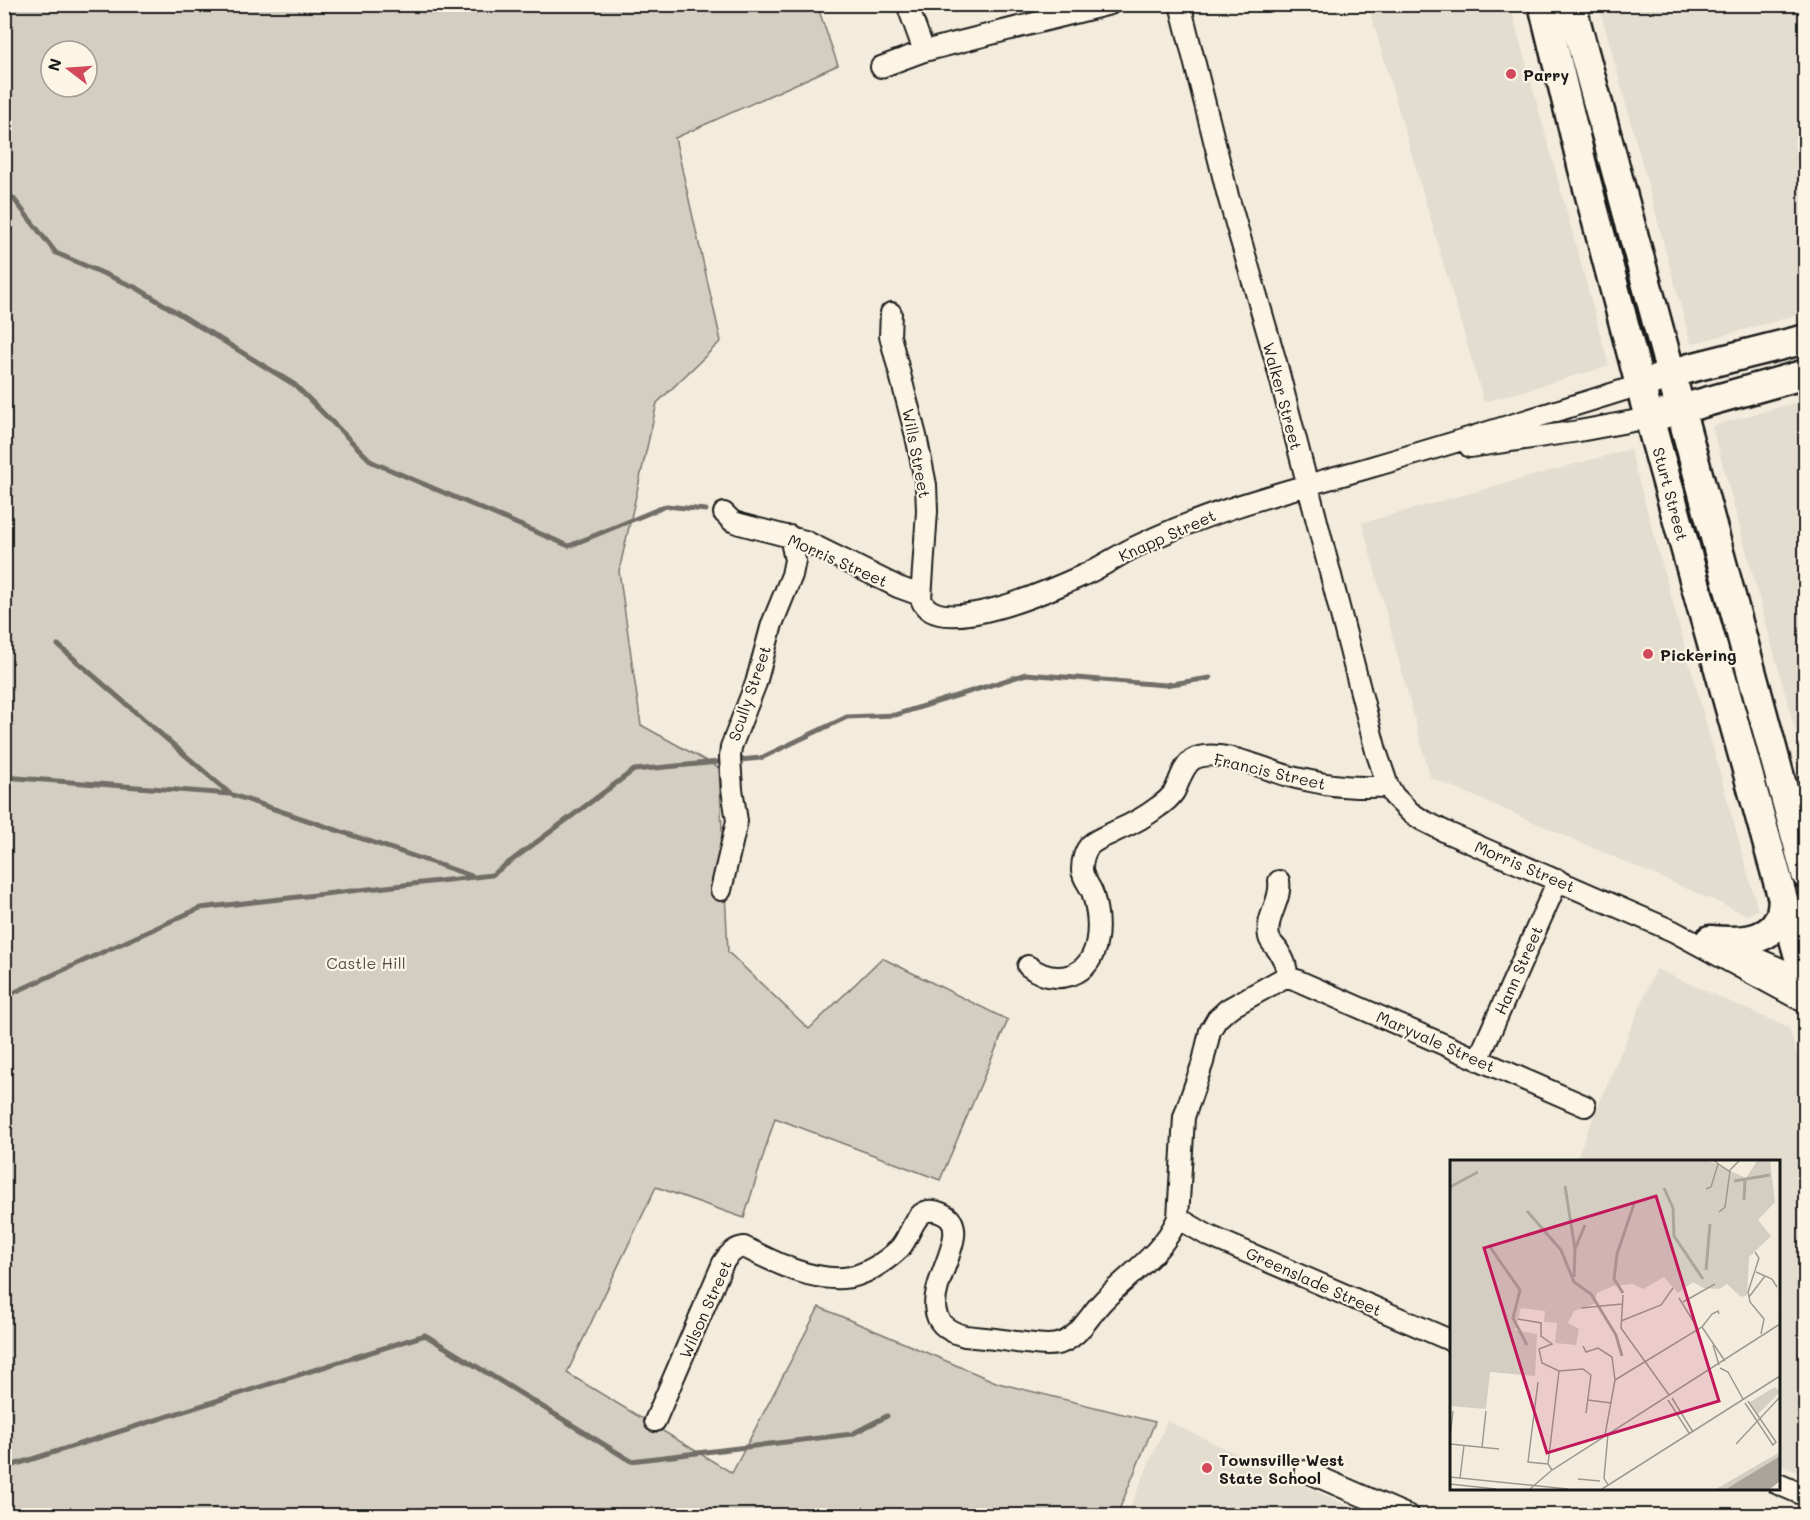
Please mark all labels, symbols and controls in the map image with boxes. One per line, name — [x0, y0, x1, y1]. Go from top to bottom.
north arrow — [39, 39, 99, 99]
text: N — [42, 56, 66, 73]
place label: Parry — [1523, 64, 1569, 85]
marker: Parry — [1504, 67, 1518, 81]
street label: Walker Street — [1259, 340, 1307, 452]
street label: Wills Street — [898, 406, 936, 500]
street label: Sturt Street — [1648, 445, 1694, 543]
street label: Knapp Street — [1115, 504, 1219, 566]
street label: Morris Street — [785, 529, 891, 591]
street label: Scully Street — [723, 642, 775, 744]
place label: Pickering — [1660, 644, 1737, 665]
marker: Pickering — [1641, 647, 1655, 661]
street label: Francis Street — [1212, 748, 1328, 794]
street label: Morris Street — [1472, 835, 1578, 897]
street label: Hann Street — [1489, 922, 1547, 1018]
park label: Castle Hill — [326, 952, 406, 973]
street label: Maryvale Street — [1373, 1005, 1499, 1077]
inset map — [1450, 1160, 1780, 1490]
street label: Greenslade Street — [1243, 1242, 1385, 1320]
street label: Wilson Street — [674, 1257, 736, 1361]
place label: Townsville West State School — [1219, 1449, 1344, 1488]
marker: Townsville West State School — [1200, 1461, 1214, 1475]

